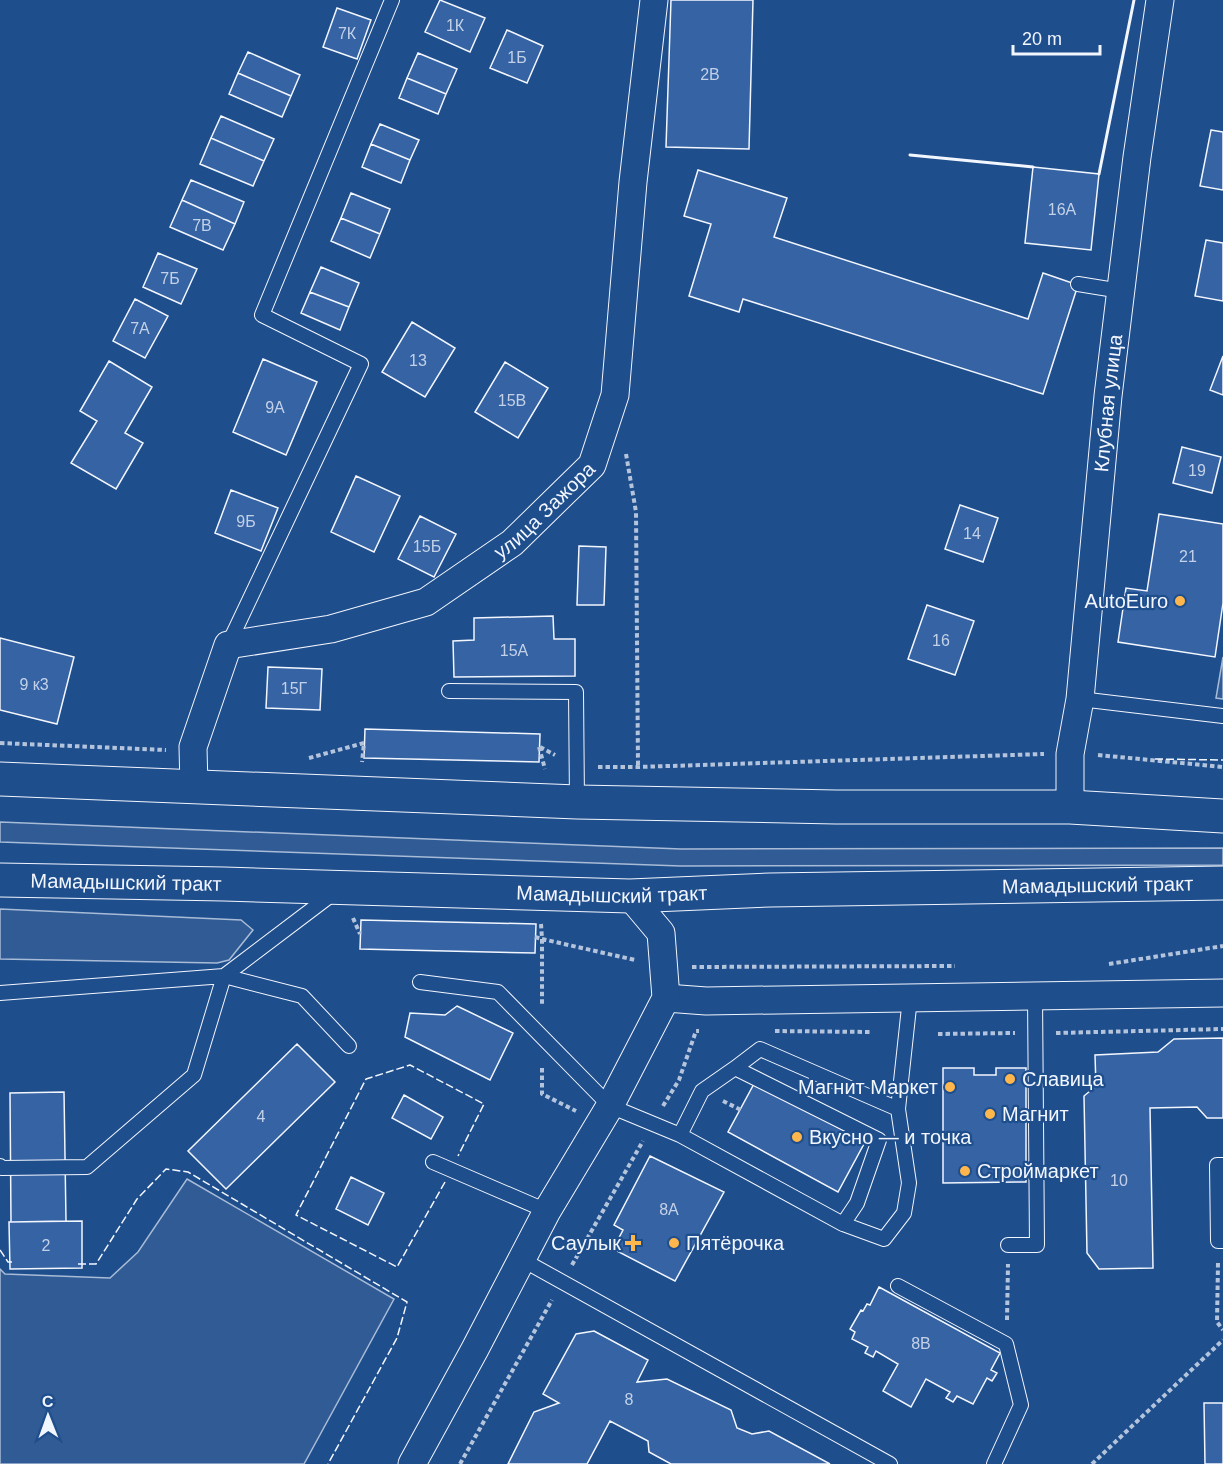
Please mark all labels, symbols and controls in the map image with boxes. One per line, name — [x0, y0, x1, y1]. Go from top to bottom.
house number: 1К — [446, 17, 465, 34]
scale bar — [1013, 18, 1100, 56]
house number: 7К — [338, 25, 357, 42]
text: 20 m — [1022, 29, 1062, 49]
house number: 1Б — [507, 49, 527, 66]
house number: 2В — [700, 66, 720, 83]
house number: 16А — [1048, 201, 1077, 218]
house number: 7В — [192, 217, 212, 234]
house number: 7Б — [160, 270, 180, 287]
house number: 7А — [130, 320, 150, 337]
street label: Клубная улица — [1090, 332, 1127, 473]
house number: 13 — [409, 352, 427, 369]
house number: 15В — [498, 392, 526, 409]
house number: 9А — [265, 399, 285, 416]
street label: улица Зажора — [490, 457, 600, 563]
house number: 19 — [1188, 462, 1206, 479]
house number: 9Б — [236, 513, 256, 530]
house number: 14 — [963, 525, 981, 542]
house number: 15Б — [413, 538, 441, 555]
house number: 21 — [1179, 548, 1197, 565]
place label: AutoEuro — [1085, 590, 1168, 612]
marker: AutoEuro — [1173, 594, 1187, 608]
house number: 16 — [932, 632, 950, 649]
house number: 15А — [500, 642, 529, 659]
house number: 9 к3 — [19, 676, 49, 693]
house number: 15Г — [281, 680, 308, 697]
street label: Мамадышский тракт — [30, 870, 222, 895]
street label: Мамадышский тракт — [1002, 872, 1193, 897]
street label: Мамадышский тракт — [516, 882, 708, 907]
place label: Славица — [1022, 1068, 1104, 1090]
marker: Славица — [1003, 1072, 1017, 1086]
place label: Магнит Маркет — [798, 1076, 938, 1098]
marker: Магнит Маркет — [943, 1080, 957, 1094]
place label: Магнит — [1002, 1103, 1069, 1125]
marker: Магнит — [983, 1107, 997, 1121]
house number: 4 — [257, 1108, 266, 1125]
place label: Вкусно — и точка — [809, 1126, 972, 1148]
marker: Вкусно — и точка — [790, 1130, 804, 1144]
place label: Строймаркет — [977, 1160, 1099, 1182]
marker: Строймаркет — [958, 1164, 972, 1178]
house number: 10 — [1110, 1172, 1128, 1189]
house number: 8А — [659, 1201, 679, 1218]
place label: Саулык — [551, 1232, 621, 1254]
place label: Пятёрочка — [686, 1232, 785, 1254]
marker: Саулык — [626, 1236, 640, 1250]
marker: Пятёрочка — [667, 1236, 681, 1250]
house number: 2 — [42, 1237, 51, 1254]
house number: 8В — [911, 1335, 931, 1352]
north arrow — [18, 1386, 78, 1446]
house number: 8 — [625, 1391, 634, 1408]
text: С — [42, 1393, 54, 1410]

